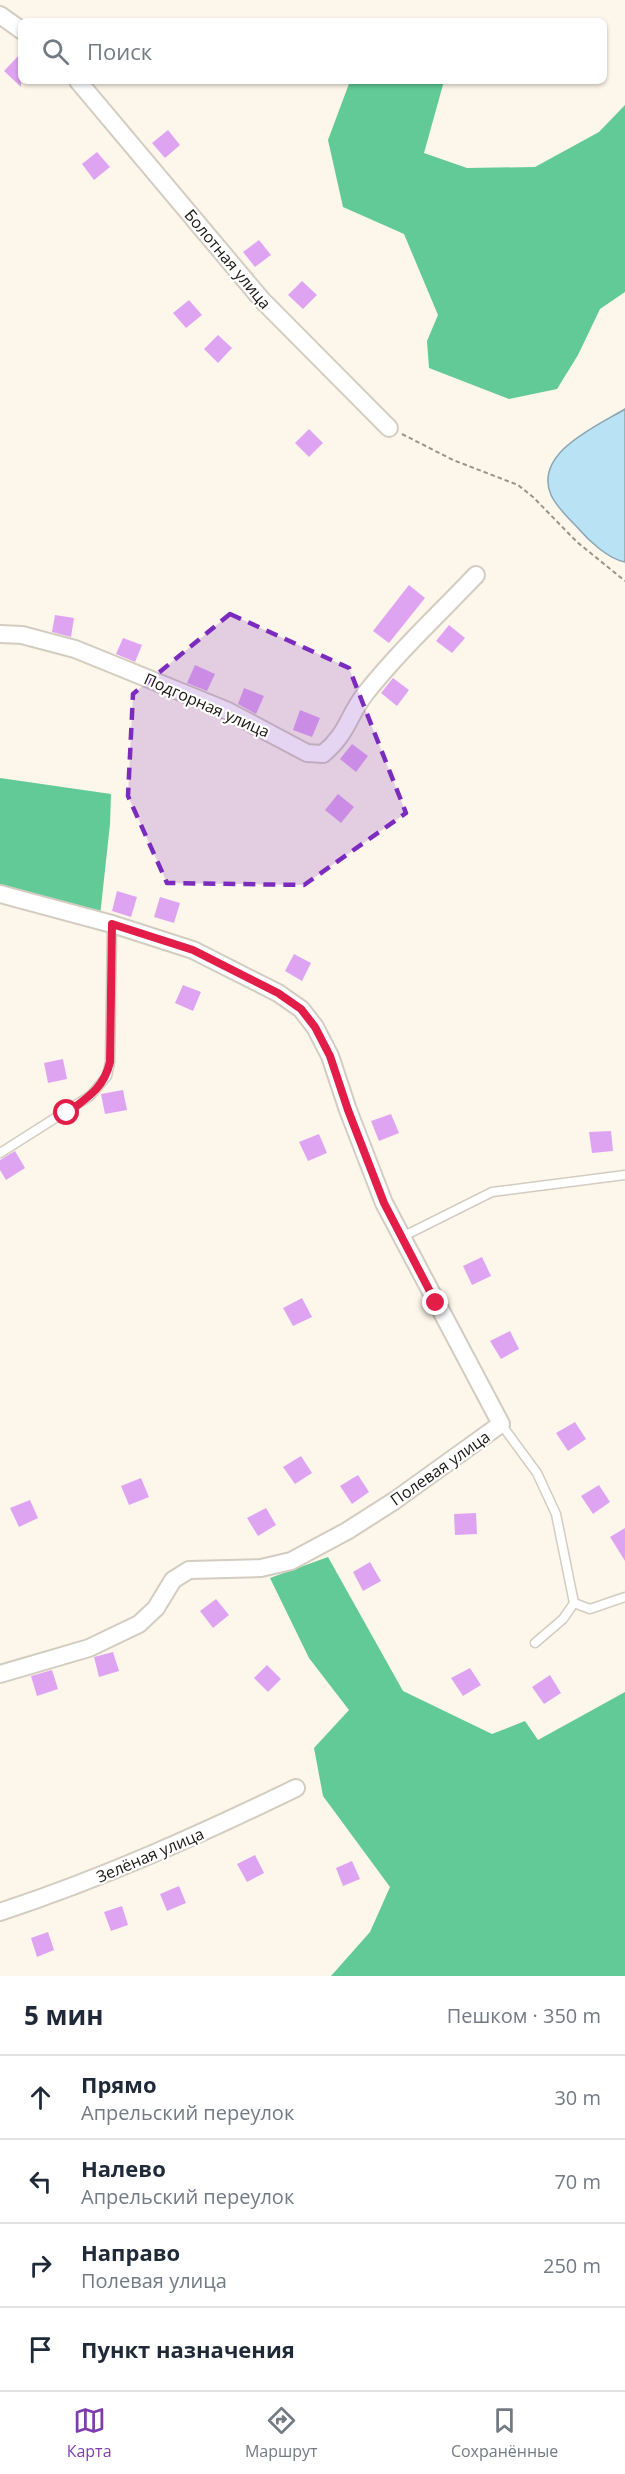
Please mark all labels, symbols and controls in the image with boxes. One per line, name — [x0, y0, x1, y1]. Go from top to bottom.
search box — [18, 18, 607, 84]
icon: search — [39, 35, 72, 68]
text: Поиск — [87, 36, 152, 66]
street label: Болотная улица — [180, 204, 276, 314]
street label: Подгорная улица — [141, 667, 273, 743]
route start — [53, 1099, 79, 1125]
route end — [422, 1289, 448, 1315]
street label: Полевая улица — [386, 1426, 494, 1510]
street label: Зелёная улица — [93, 1822, 207, 1888]
text: 5 мин — [24, 1997, 104, 2033]
text: Пешком · 350 m — [447, 2002, 601, 2029]
text: Прямо — [81, 2069, 157, 2099]
icon: ahead — [24, 2081, 57, 2114]
text: 30 m — [554, 2084, 601, 2111]
text: Апрельский переулок — [81, 2099, 294, 2126]
text: Налево — [81, 2153, 166, 2183]
icon: left — [24, 2165, 57, 2198]
text: 70 m — [554, 2168, 601, 2195]
text: Апрельский переулок — [81, 2183, 294, 2210]
text: Направо — [81, 2237, 180, 2267]
icon: right — [24, 2249, 57, 2282]
text: 250 m — [543, 2252, 601, 2279]
text: Полевая улица — [81, 2267, 227, 2294]
icon: arrive — [24, 2333, 57, 2366]
text: Пункт назначения — [81, 2334, 295, 2364]
tab: Карта — [67, 2404, 112, 2462]
tab: Маршрут — [245, 2404, 318, 2462]
tab: Сохранённые — [451, 2404, 558, 2462]

